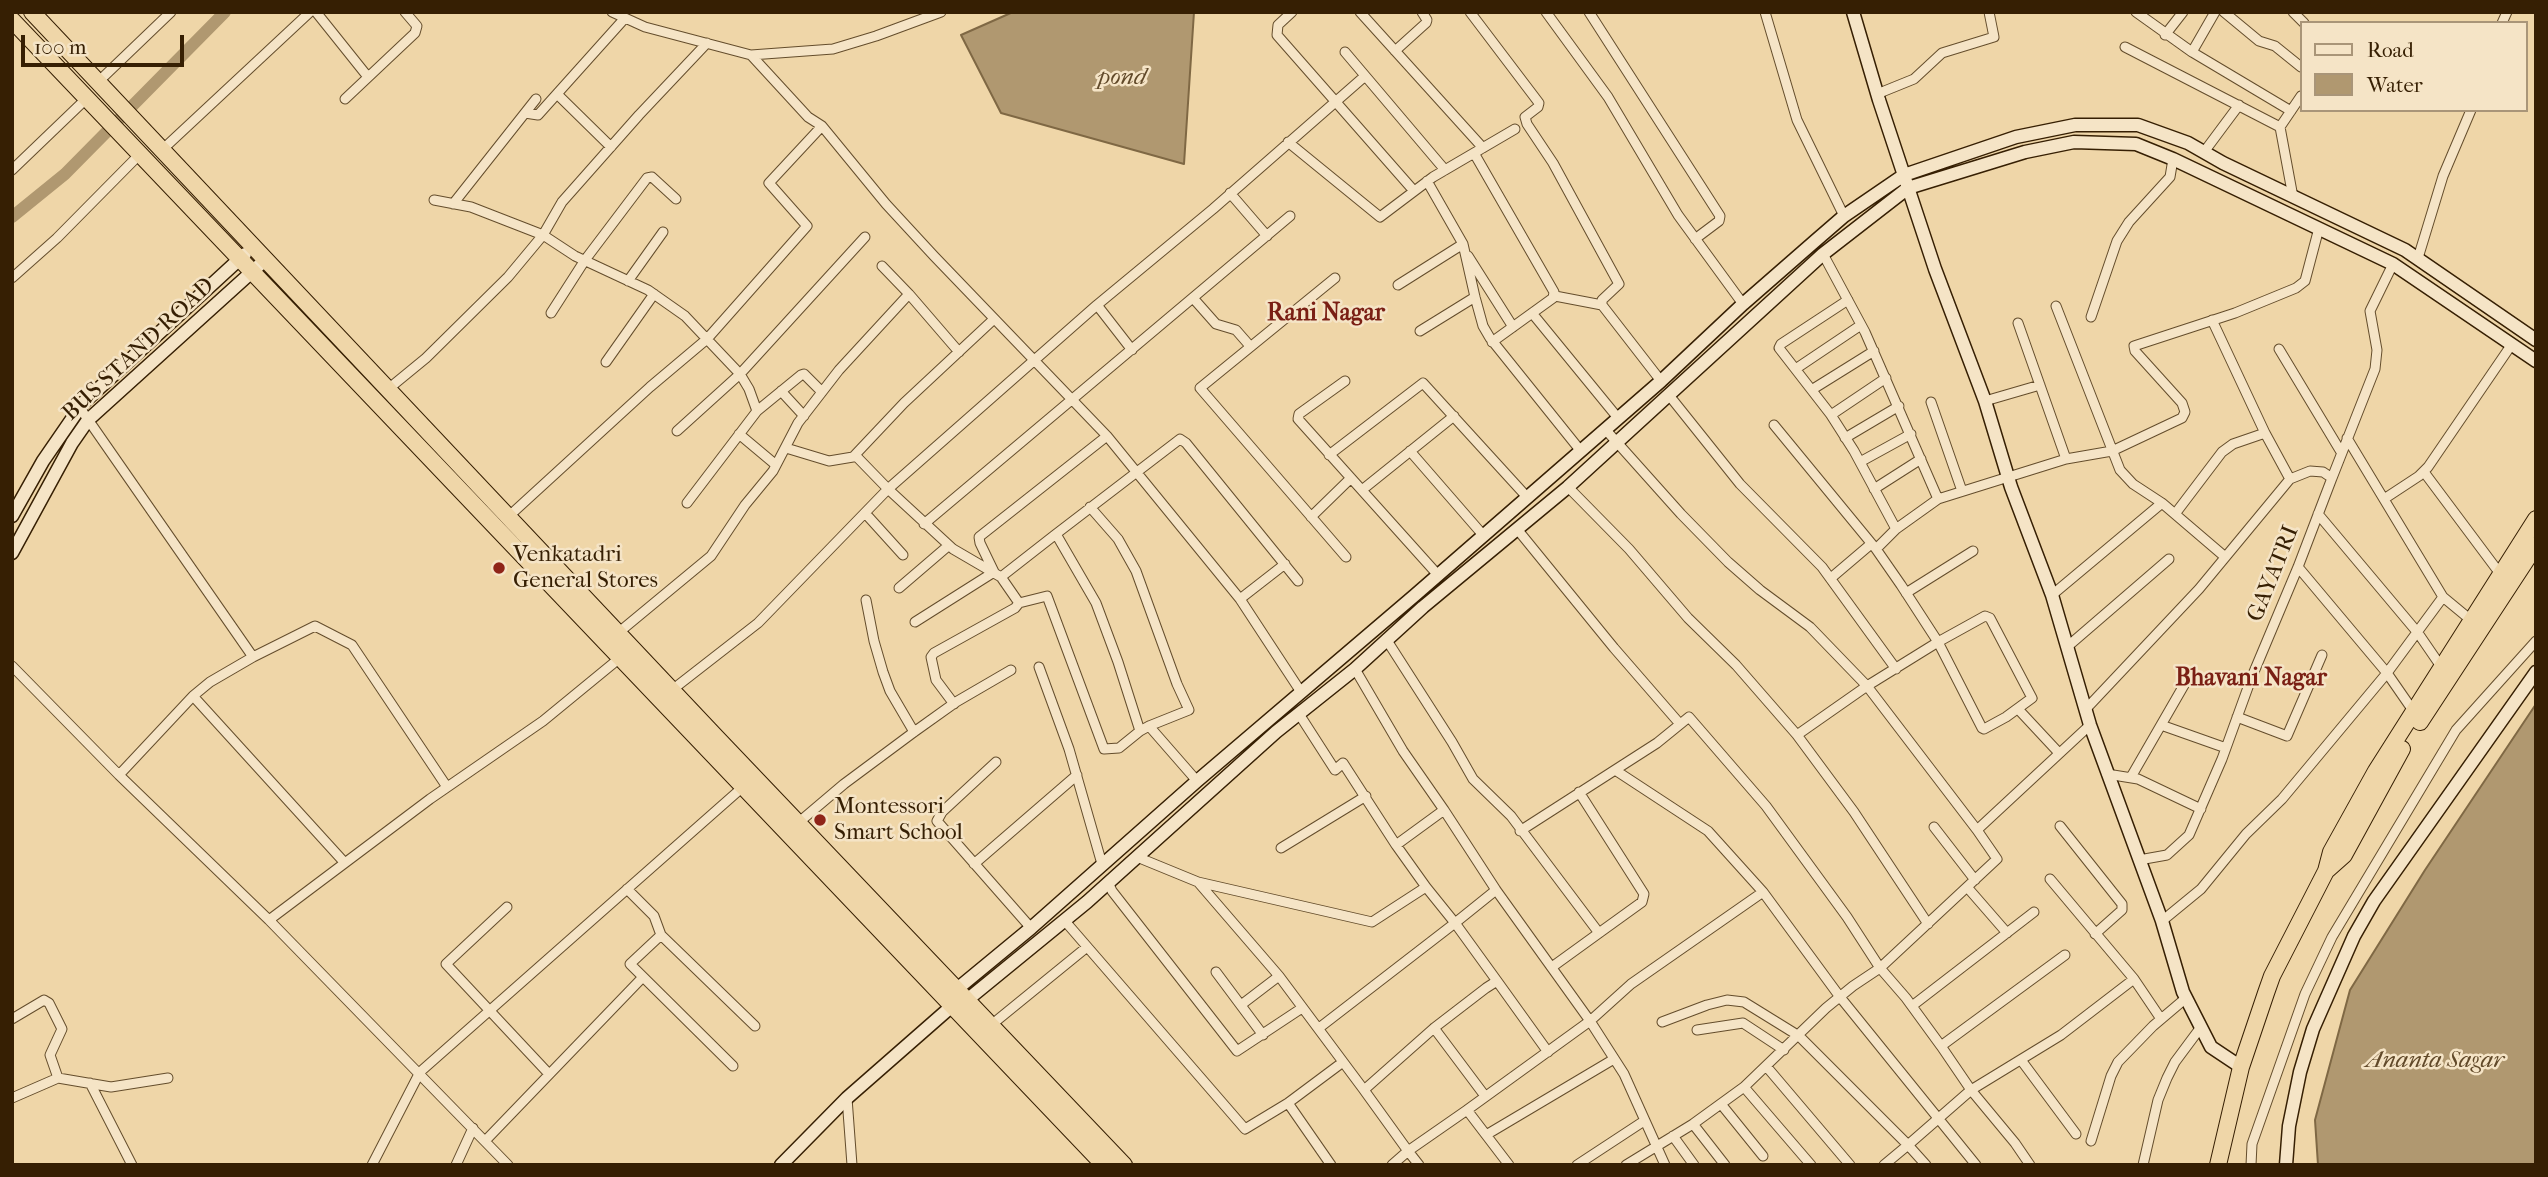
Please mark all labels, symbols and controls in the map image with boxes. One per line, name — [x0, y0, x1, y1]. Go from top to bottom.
scale bar — [24, 21, 187, 65]
legend — [2300, 21, 2527, 112]
text: 100 m — [34, 35, 87, 59]
text: Road — [2367, 38, 2414, 62]
water label: pond — [1098, 64, 1146, 92]
text: Water — [2367, 73, 2423, 97]
street label: BUS STAND ROAD — [57, 273, 221, 427]
district label: Rani Nagar — [1267, 300, 1385, 328]
street label: GAYATRI — [2242, 522, 2306, 626]
place label: Venkatadri General Stores — [513, 541, 658, 595]
marker: Venkatadri General Stores — [491, 560, 507, 576]
district label: Bhavani Nagar — [2175, 665, 2327, 693]
place label: Montessori Smart School — [834, 793, 963, 847]
marker: Montessori Smart School — [812, 812, 828, 828]
water label: Ananta Sagar — [2366, 1047, 2504, 1075]

